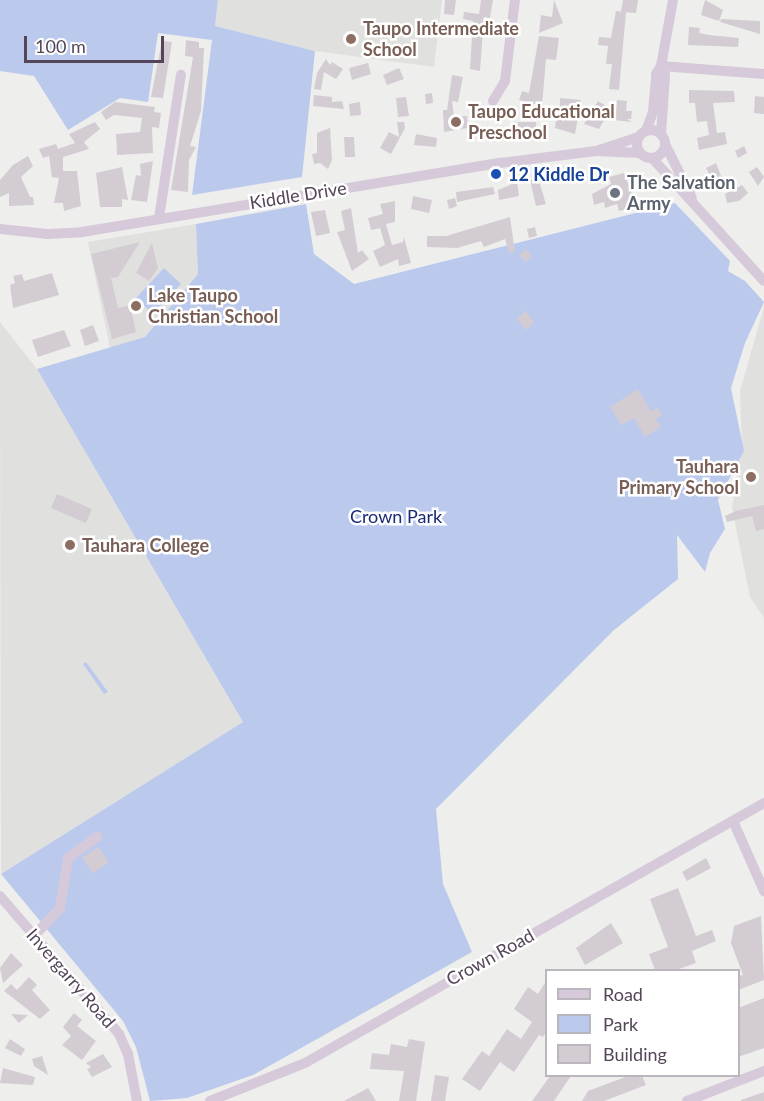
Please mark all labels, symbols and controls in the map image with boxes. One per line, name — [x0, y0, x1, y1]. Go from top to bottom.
place label: Taupo Intermediate School — [363, 18, 519, 60]
scale bar — [27, 24, 166, 62]
marker: Taupo Intermediate School — [344, 32, 358, 46]
text: 100 m — [35, 35, 86, 57]
place label: Taupo Educational Preschool — [468, 101, 615, 144]
marker: Taupo Educational Preschool — [449, 115, 463, 129]
place label: 12 Kiddle Dr — [508, 163, 609, 185]
marker: 12 Kiddle Dr — [489, 167, 503, 181]
place label: The Salvation Army — [627, 172, 736, 214]
street label: Kiddle Drive — [248, 177, 348, 213]
marker: The Salvation Army — [608, 186, 622, 200]
place label: Lake Taupo Christian School — [148, 285, 278, 328]
marker: Lake Taupo Christian School — [129, 299, 143, 313]
place label: Tauhara Primary School — [618, 456, 739, 498]
marker: Tauhara Primary School — [744, 470, 758, 484]
park label: Crown Park — [350, 505, 442, 527]
place label: Tauhara College — [82, 534, 209, 556]
marker: Tauhara College — [63, 538, 77, 552]
street label: Invergarry Road — [22, 924, 120, 1032]
street label: Crown Road — [442, 924, 538, 990]
legend — [545, 969, 740, 1077]
text: Road — [603, 983, 643, 1005]
text: Park — [603, 1013, 638, 1035]
text: Building — [603, 1043, 667, 1065]

